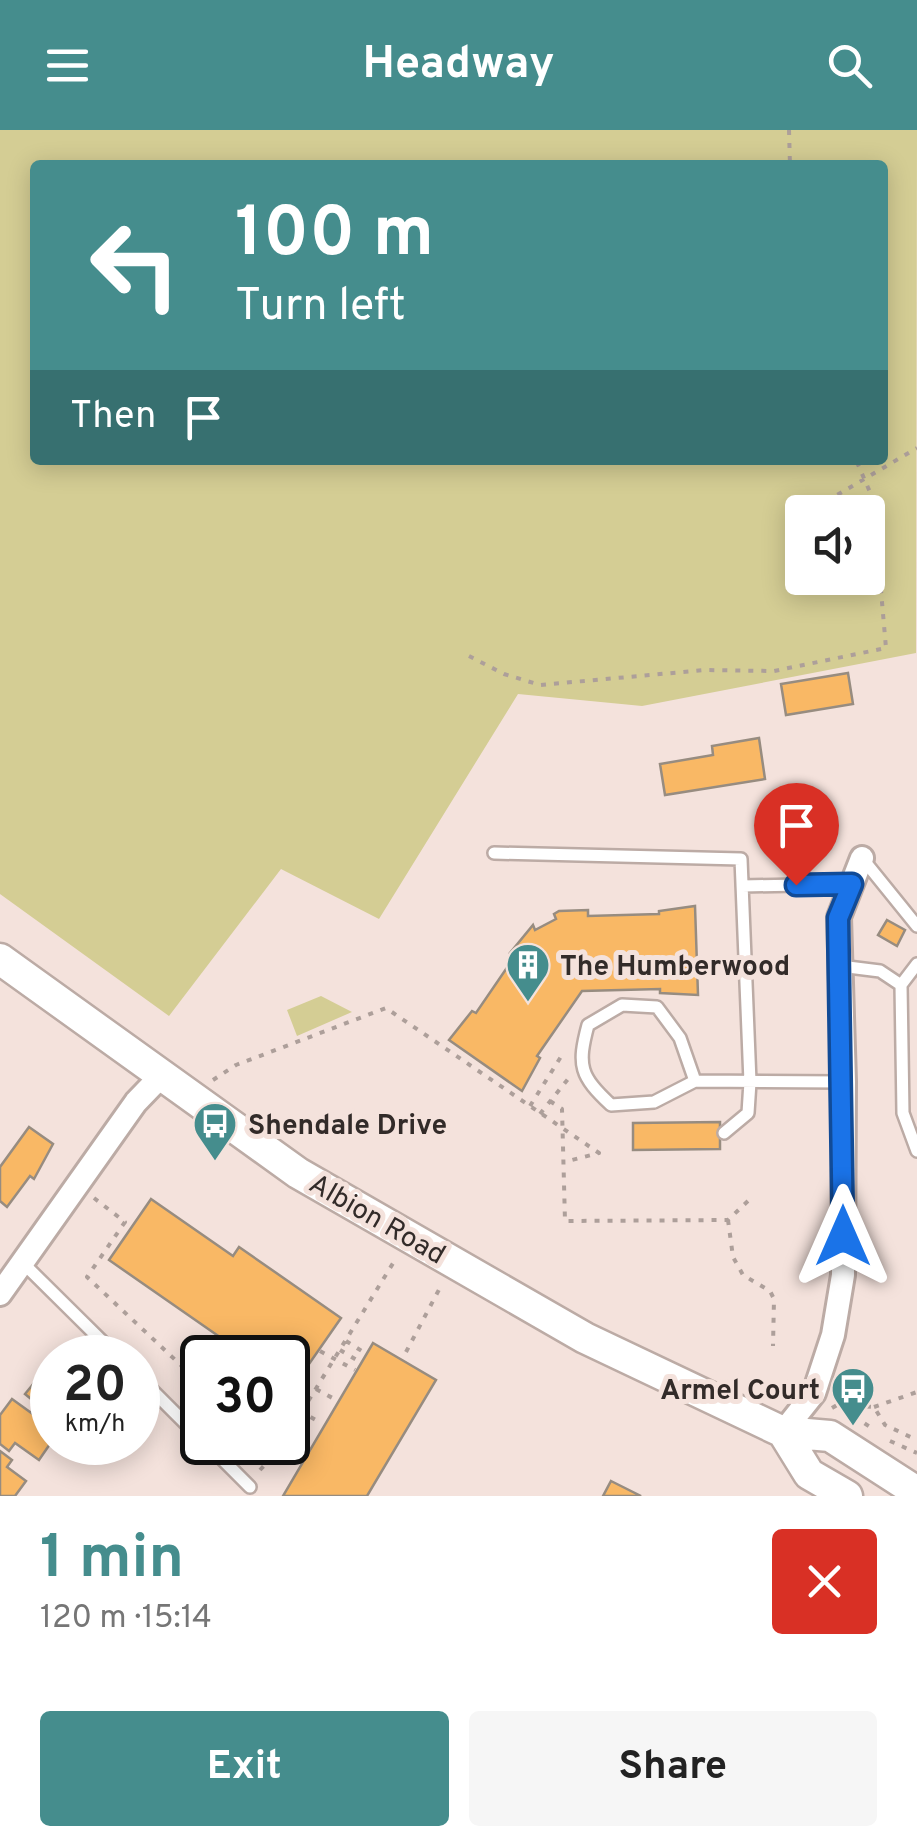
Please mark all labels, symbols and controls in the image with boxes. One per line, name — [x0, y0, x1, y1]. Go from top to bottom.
text: Headway — [362, 37, 555, 94]
icon: menu — [40, 38, 95, 93]
icon: search — [822, 38, 877, 93]
text: 100 m — [235, 192, 434, 281]
icon: left — [70, 200, 200, 330]
text: Turn left — [235, 279, 406, 336]
icon: arrive — [176, 390, 231, 445]
text: Then — [70, 393, 156, 442]
map controls — [785, 495, 885, 595]
button: sound — [785, 495, 885, 595]
pin — [754, 783, 839, 886]
icon: arrive — [769, 798, 824, 853]
building icon: The Humberwood — [505, 942, 551, 1003]
place label: The Humberwood — [560, 950, 790, 986]
bus stop icon: Shendale Drive — [192, 1101, 238, 1162]
place label: Shendale Drive — [248, 1109, 447, 1145]
street label: Albion Road — [302, 1167, 451, 1274]
position arrow — [791, 1184, 895, 1288]
speed limit sign: 30 — [180, 1335, 310, 1465]
text: 20 — [63, 1356, 127, 1419]
bus stop icon: Armel Court — [830, 1366, 876, 1427]
place label: Armel Court — [660, 1374, 820, 1410]
text: km/h — [65, 1409, 125, 1441]
text: 1 min — [40, 1523, 184, 1599]
button: close — [772, 1529, 877, 1634]
text: 120 m · 15:14 — [40, 1599, 212, 1639]
button: Exit — [40, 1711, 449, 1826]
button: Share — [469, 1711, 877, 1826]

